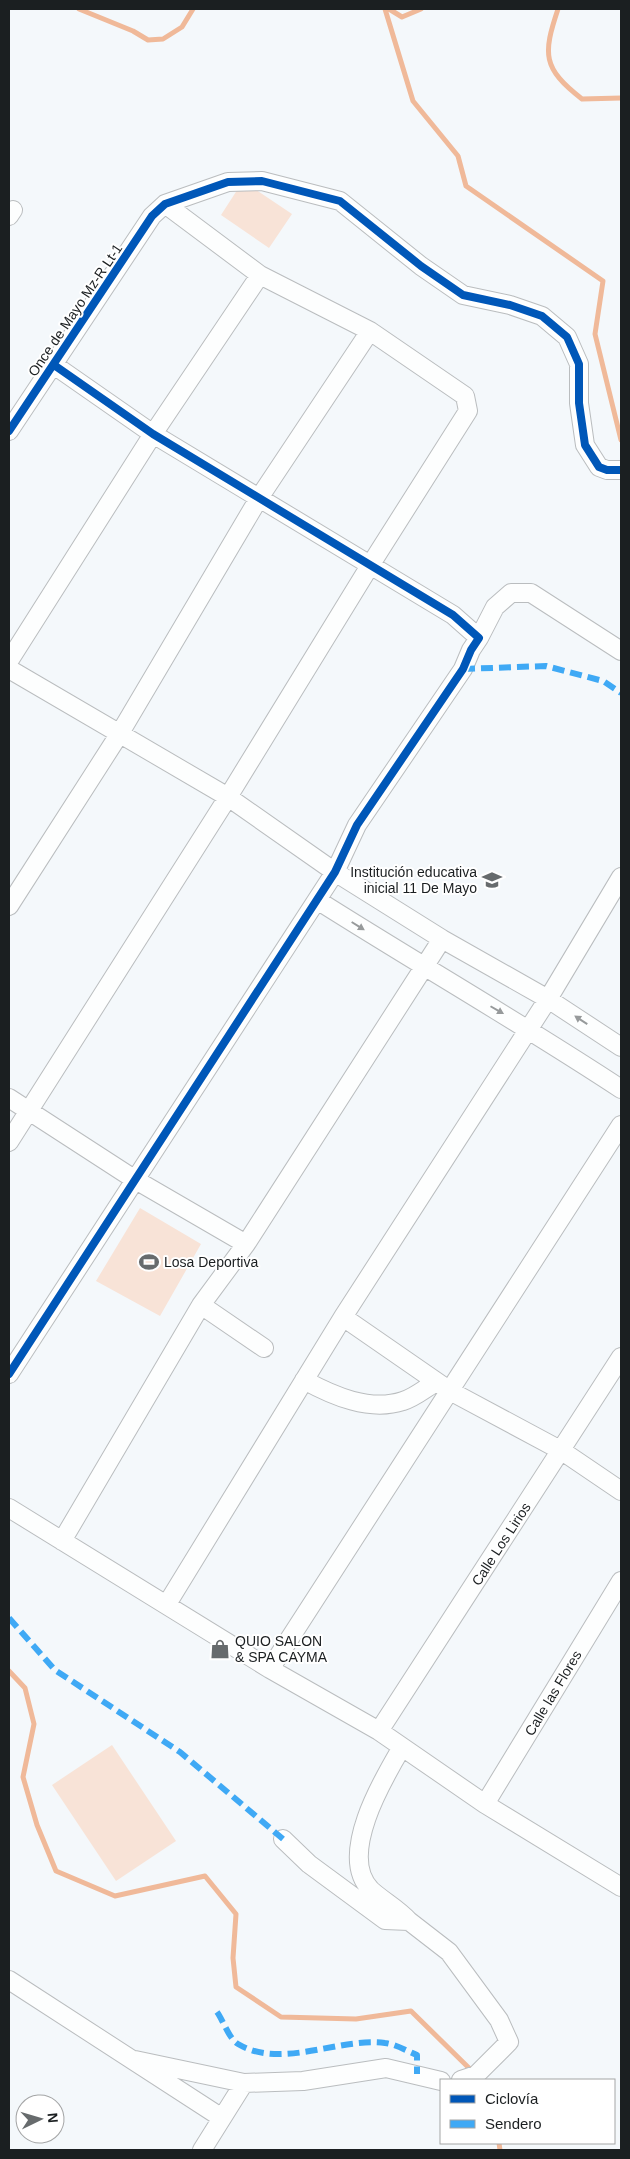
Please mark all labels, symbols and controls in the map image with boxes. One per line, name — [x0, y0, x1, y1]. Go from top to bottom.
street label: Once de Mayo Mz-R Lt-1 — [25, 241, 125, 379]
place label: Institución educativa inicial 11 De Mayo — [350, 864, 477, 896]
school or university icon: Institución educativa inicial 11 De Mayo — [481, 869, 503, 891]
one-way arrow — [352, 921, 365, 931]
one-way arrow — [491, 1005, 504, 1014]
one-way arrow — [574, 1015, 587, 1025]
sports icon: Losa Deportiva — [138, 1251, 160, 1273]
place label: Losa Deportiva — [164, 1254, 258, 1270]
street label: Calle Los Lirios — [468, 1500, 534, 1588]
place label: QUIO SALON & SPA CAYMA — [235, 1633, 328, 1665]
shop icon: QUIO SALON & SPA CAYMA — [209, 1638, 231, 1660]
street label: Calle las Flores — [521, 1648, 585, 1738]
legend — [440, 2079, 615, 2144]
text: Ciclovía — [485, 2090, 539, 2107]
north arrow — [15, 2094, 65, 2144]
text: N — [45, 2112, 61, 2124]
text: Sendero — [485, 2115, 542, 2132]

